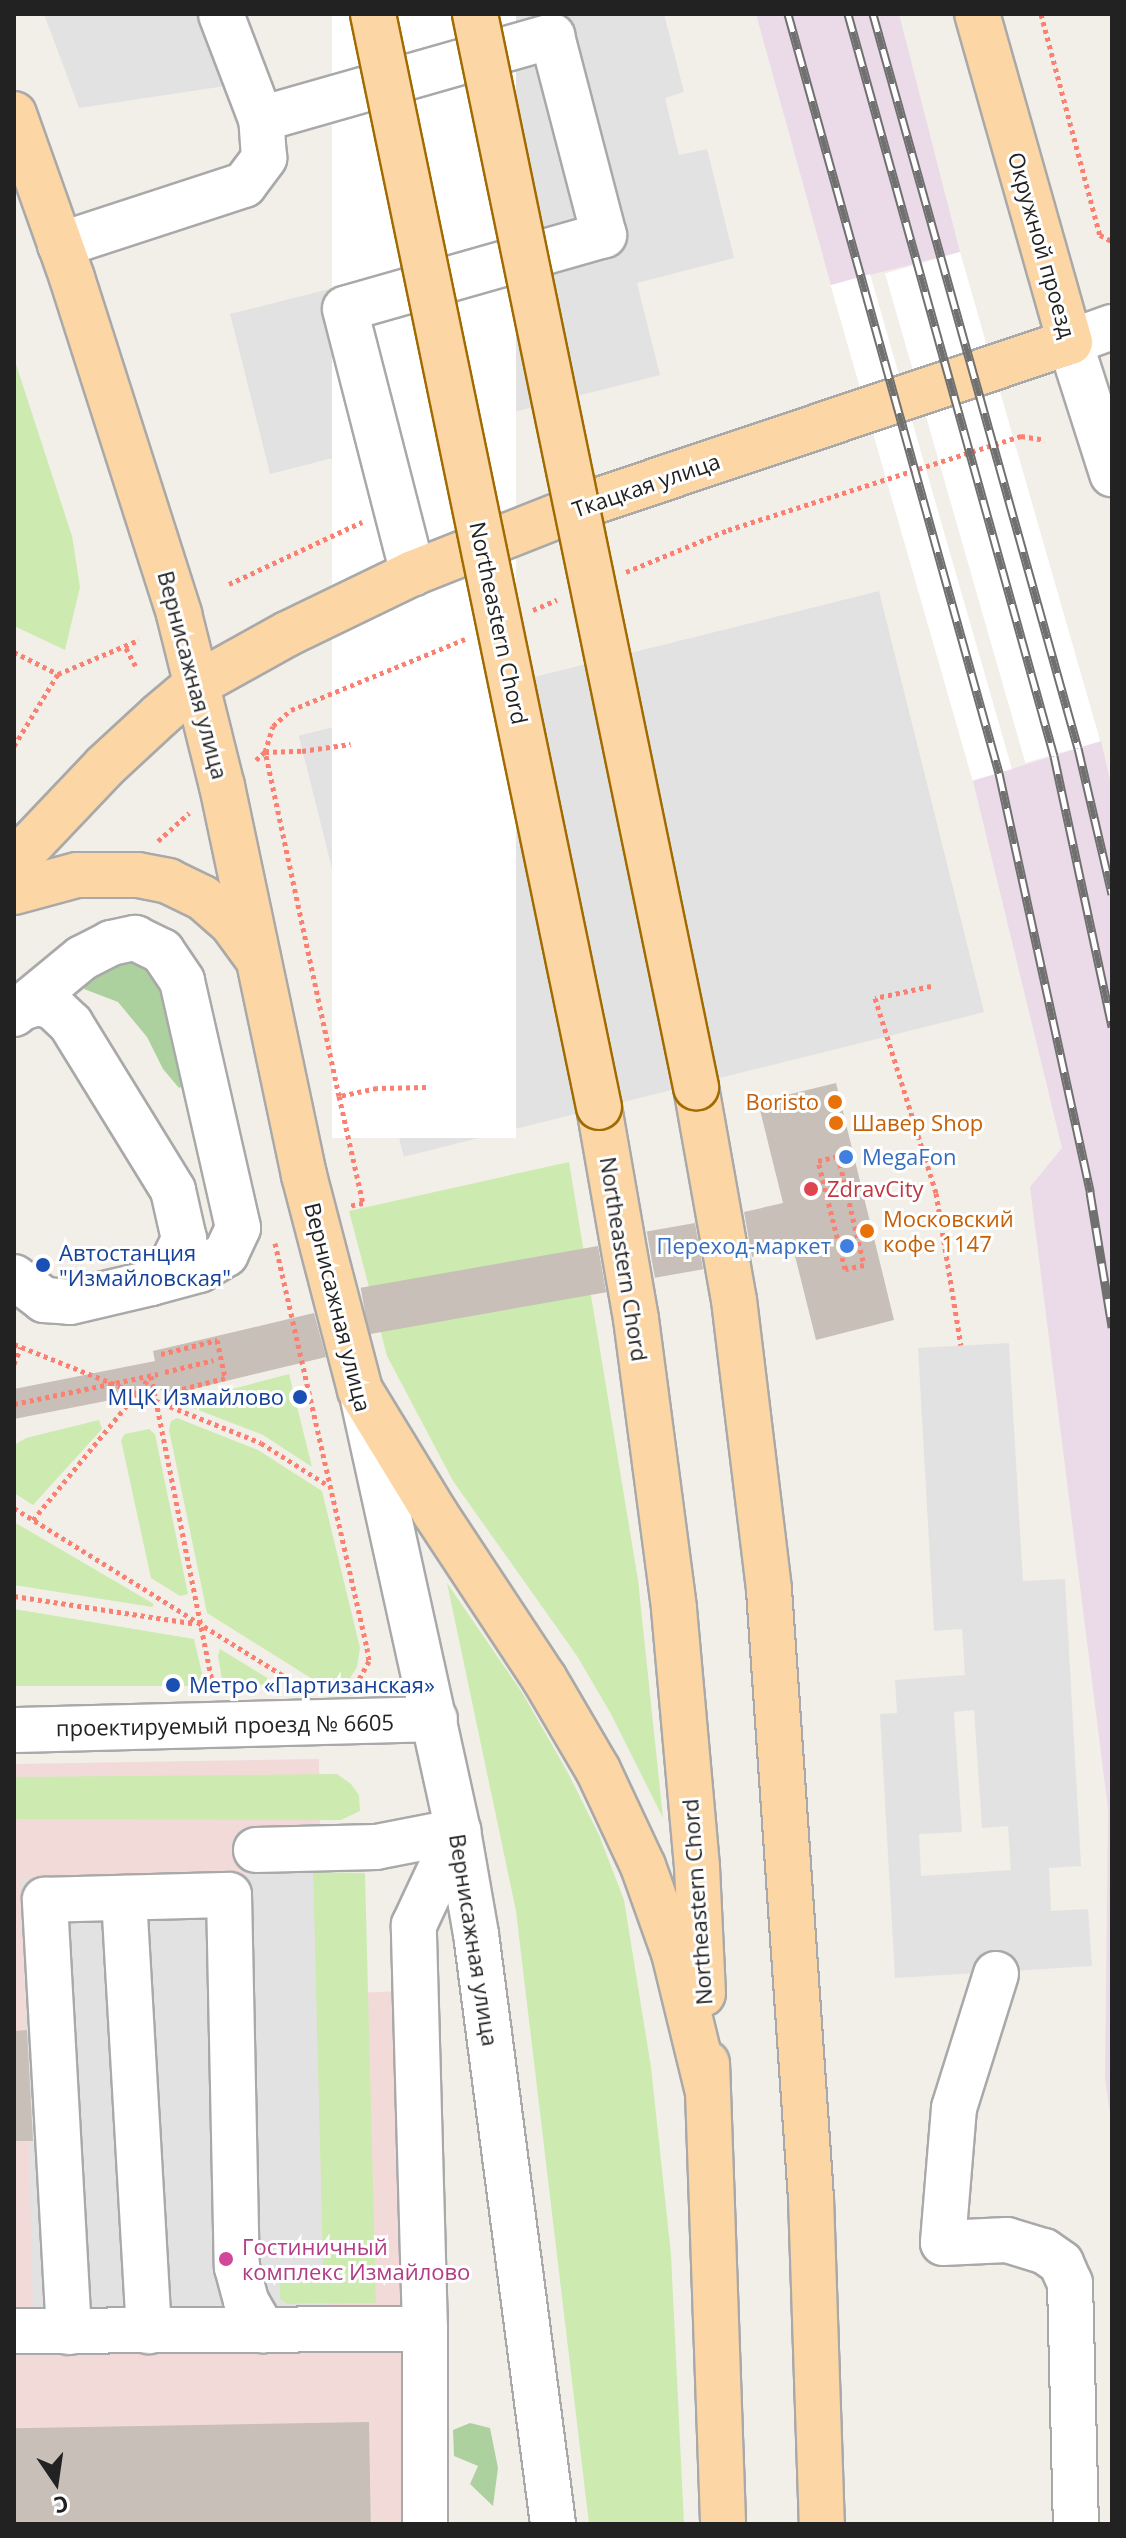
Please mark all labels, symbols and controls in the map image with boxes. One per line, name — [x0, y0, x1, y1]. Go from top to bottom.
street label: Окружной проезд — [1003, 149, 1081, 341]
street label: Ткацкая улица — [569, 447, 723, 523]
street label: Northeastern Chord — [465, 519, 533, 727]
street label: Вернисажная улица — [152, 568, 234, 782]
place label: Boristo — [745, 1089, 819, 1115]
marker: Boristo — [826, 1093, 844, 1111]
place label: Шавер Shop — [852, 1110, 983, 1136]
marker: Шавер Shop — [827, 1114, 845, 1132]
place label: MegaFon — [862, 1144, 956, 1170]
marker: MegaFon — [837, 1148, 855, 1166]
street label: Northeastern Chord — [595, 1155, 653, 1363]
place label: ZdravCity — [827, 1176, 924, 1202]
marker: ZdravCity — [802, 1180, 820, 1198]
street label: Вернисажная улица — [299, 1200, 377, 1414]
place label: Московский кофе 1147 — [883, 1205, 1014, 1256]
marker: Московский кофе 1147 — [858, 1222, 876, 1240]
place label: Переход-маркет — [656, 1233, 831, 1259]
marker: Переход-маркет — [838, 1237, 856, 1255]
place label: Автостанция "Измайловская" — [59, 1239, 231, 1290]
marker: Автостанция "Измайловская" — [34, 1256, 52, 1274]
place label: МЦК Измайлово — [107, 1384, 284, 1410]
marker: МЦК Измайлово — [291, 1388, 309, 1406]
place label: Метро «Партизанская» — [189, 1672, 435, 1698]
marker: Метро «Партизанская» — [164, 1676, 182, 1694]
street label: проектируемый проезд № 6605 — [56, 1709, 394, 1741]
street label: Northeastern Chord — [677, 1798, 717, 2006]
street label: Вернисажная улица — [444, 1832, 504, 2048]
place label: Гостиничный комплекс Измайлово — [242, 2233, 470, 2284]
marker: Гостиничный комплекс Измайлово — [217, 2250, 235, 2268]
north arrow — [16, 2442, 96, 2522]
text: С — [51, 2489, 72, 2522]

